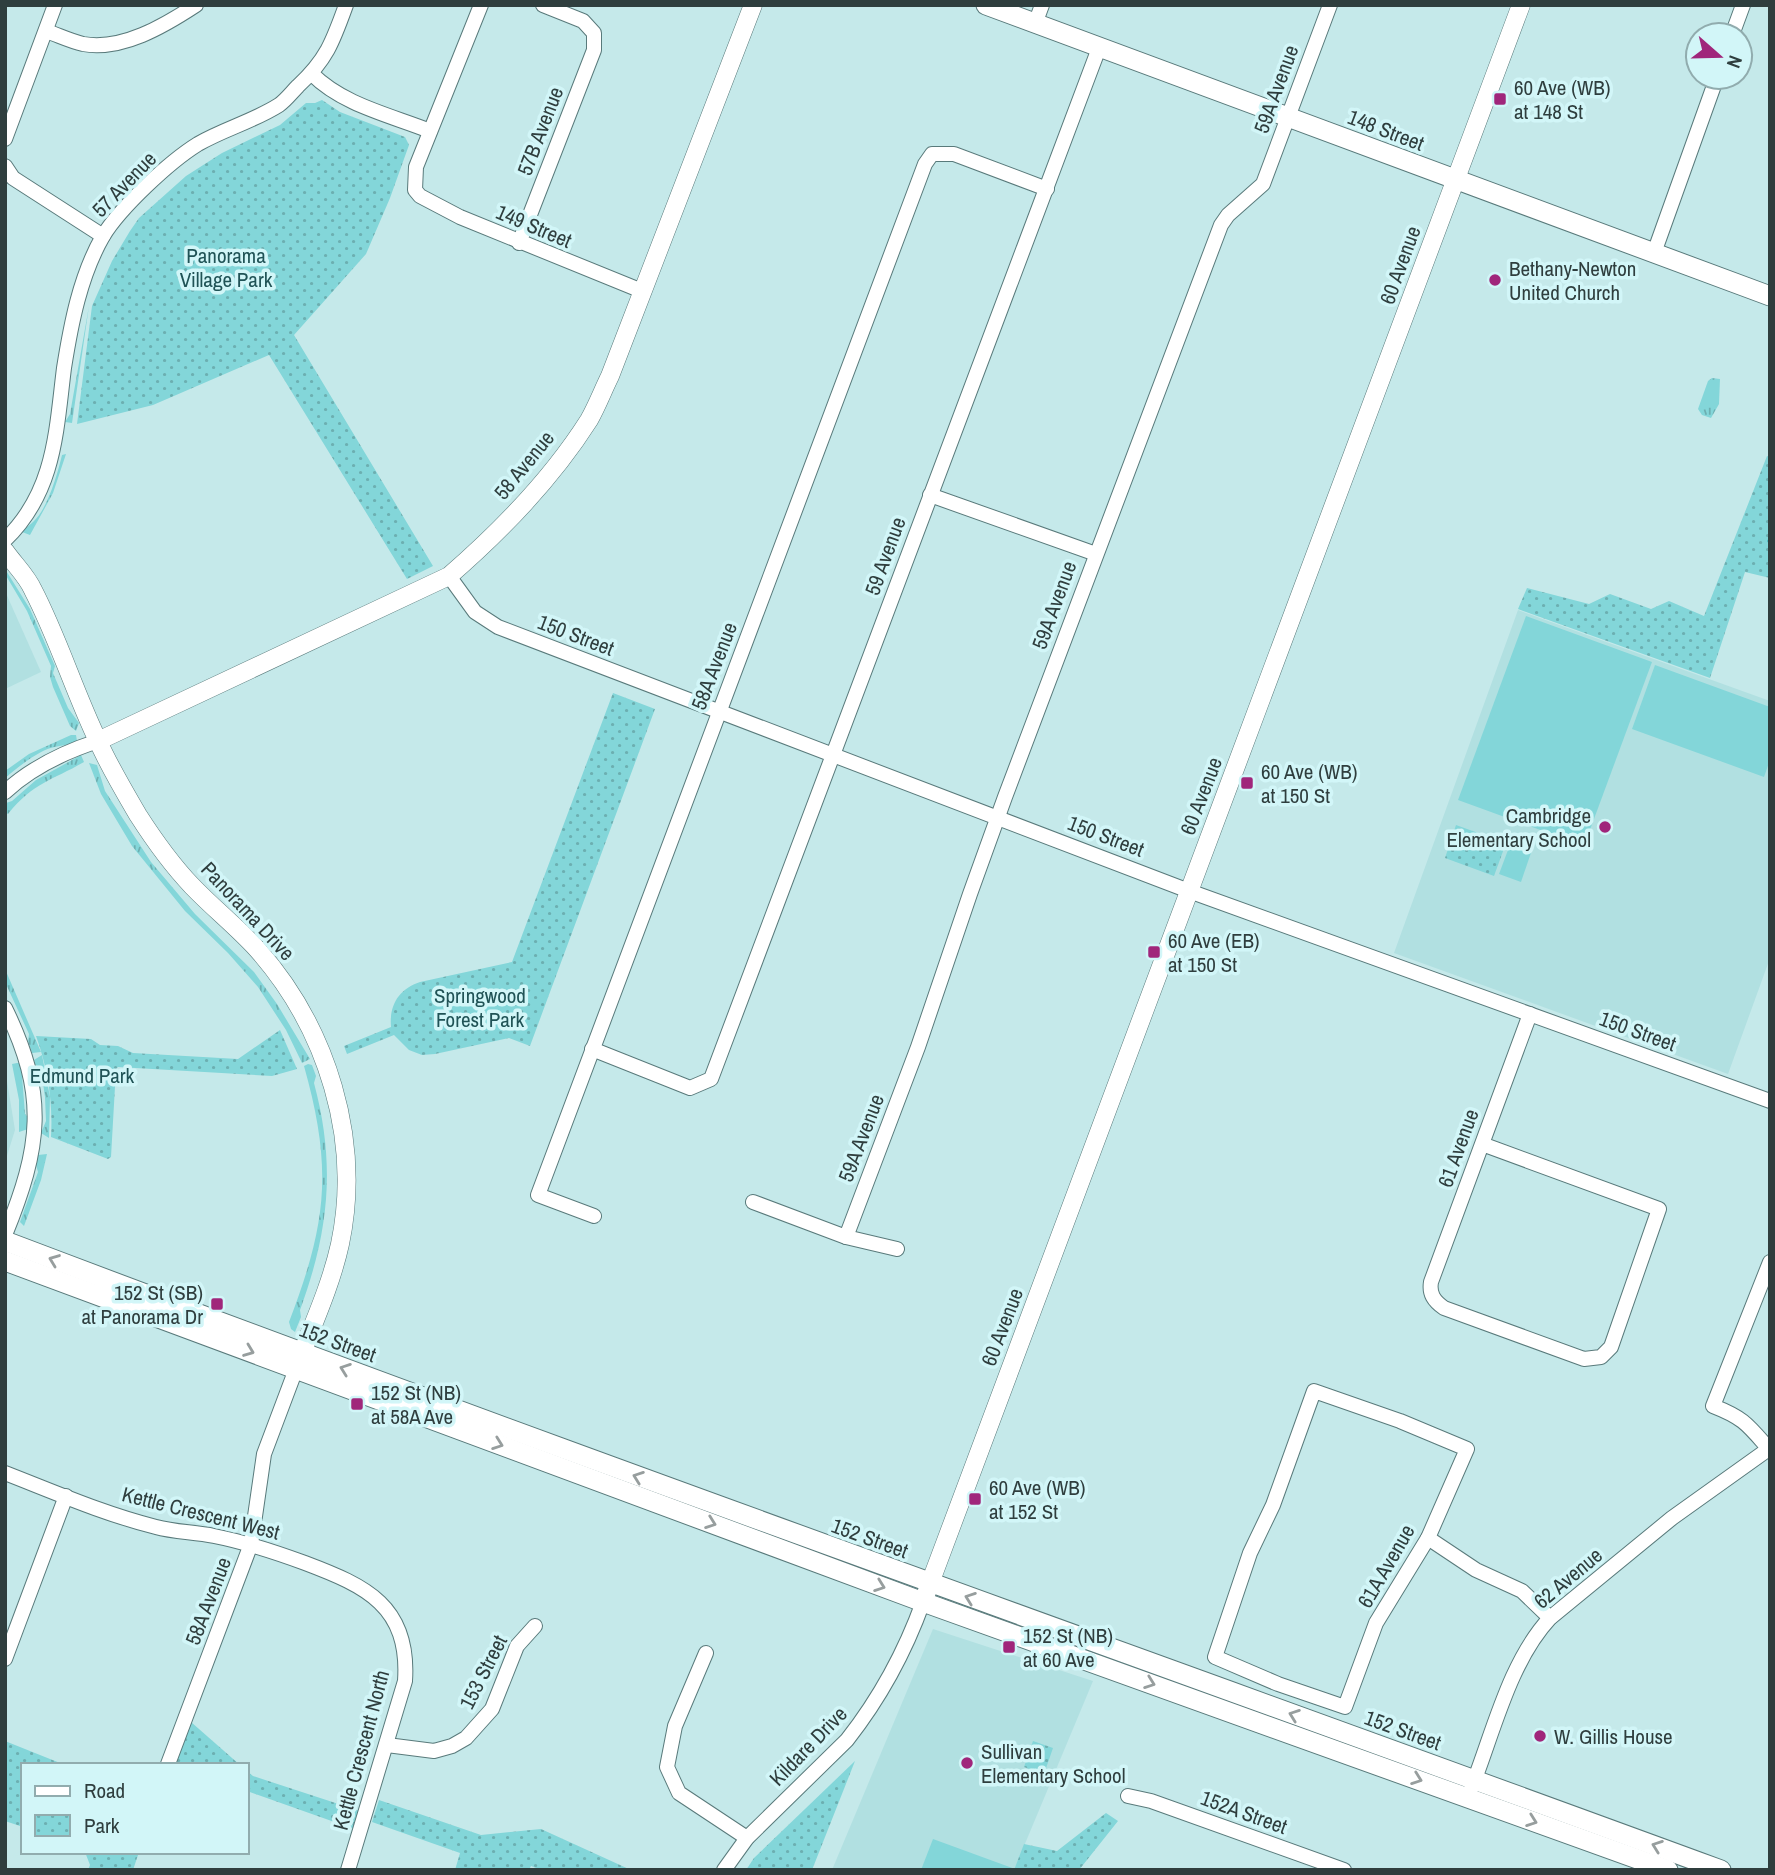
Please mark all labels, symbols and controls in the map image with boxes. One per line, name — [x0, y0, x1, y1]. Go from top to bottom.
north arrow — [1684, 21, 1754, 91]
street label: 59A Avenue — [1247, 41, 1305, 137]
text: N — [1721, 52, 1749, 72]
place label: 60 Ave (WB) at 148 St — [1514, 73, 1610, 126]
street label: 57B Avenue — [510, 83, 570, 179]
marker: 60 Ave (WB) at 148 St — [1492, 91, 1508, 107]
street label: 148 Street — [1344, 102, 1428, 158]
street label: 57 Avenue — [85, 145, 163, 223]
street label: 149 Street — [492, 197, 576, 255]
street label: 60 Avenue — [1373, 222, 1427, 308]
park label: Panorama Village Park — [180, 241, 273, 294]
place label: Bethany-Newton United Church — [1509, 254, 1636, 307]
marker: Bethany-Newton United Church — [1487, 272, 1503, 288]
street label: 58 Avenue — [487, 424, 561, 506]
street label: 59 Avenue — [858, 513, 912, 599]
street label: 59A Avenue — [1025, 557, 1083, 653]
street label: 150 Street — [534, 607, 618, 663]
street label: 58A Avenue — [684, 618, 744, 714]
street label: 60 Avenue — [1173, 753, 1229, 839]
place label: 60 Ave (WB) at 150 St — [1261, 757, 1357, 810]
marker: 60 Ave (WB) at 150 St — [1239, 775, 1255, 791]
place label: Cambridge Elementary School — [1446, 801, 1591, 854]
street label: 150 Street — [1064, 808, 1148, 864]
marker: Cambridge Elementary School — [1597, 819, 1613, 835]
street label: Panorama Drive — [195, 855, 301, 967]
place label: 60 Ave (EB) at 150 St — [1168, 926, 1260, 979]
marker: 60 Ave (EB) at 150 St — [1146, 944, 1162, 960]
park label: Springwood Forest Park — [434, 981, 526, 1034]
street label: 150 Street — [1596, 1004, 1680, 1058]
park label: Edmund Park — [30, 1061, 135, 1090]
street label: 59A Avenue — [831, 1090, 891, 1186]
street label: 61 Avenue — [1431, 1105, 1485, 1191]
one-way arrow — [48, 1254, 60, 1268]
place label: 152 St (SB) at Panorama Dr — [81, 1278, 203, 1331]
street label: 60 Avenue — [974, 1284, 1030, 1370]
marker: 152 St (SB) at Panorama Dr — [209, 1296, 225, 1312]
street label: 152 Street — [296, 1315, 380, 1369]
one-way arrow — [242, 1343, 254, 1357]
one-way arrow — [339, 1363, 351, 1377]
place label: 152 St (NB) at 58A Ave — [371, 1378, 461, 1431]
marker: 152 St (NB) at 58A Ave — [349, 1396, 365, 1412]
one-way arrow — [491, 1436, 503, 1450]
one-way arrow — [633, 1471, 645, 1485]
place label: 60 Ave (WB) at 152 St — [989, 1473, 1085, 1526]
street label: Kettle Crescent West — [119, 1479, 283, 1547]
marker: 60 Ave (WB) at 152 St — [967, 1491, 983, 1507]
street label: 152 Street — [828, 1511, 912, 1565]
one-way arrow — [704, 1514, 716, 1528]
street label: 61A Avenue — [1351, 1519, 1421, 1613]
street label: 62 Avenue — [1528, 1541, 1608, 1615]
street label: 58A Avenue — [178, 1553, 238, 1649]
one-way arrow — [873, 1577, 885, 1591]
one-way arrow — [965, 1593, 977, 1607]
place label: 152 St (NB) at 60 Ave — [1023, 1621, 1113, 1674]
street label: 153 Street — [452, 1630, 514, 1714]
marker: 152 St (NB) at 60 Ave — [1001, 1639, 1017, 1655]
street label: Kettle Crescent North — [326, 1667, 396, 1833]
one-way arrow — [1143, 1675, 1155, 1689]
street label: Kildare Drive — [763, 1700, 853, 1792]
street label: 152 Street — [1361, 1703, 1445, 1757]
one-way arrow — [1289, 1709, 1301, 1723]
place label: W. Gillis House — [1554, 1722, 1673, 1751]
marker: W. Gillis House — [1532, 1728, 1548, 1744]
place label: Sullivan Elementary School — [981, 1737, 1126, 1790]
marker: Sullivan Elementary School — [959, 1755, 975, 1771]
legend — [21, 1763, 248, 1854]
one-way arrow — [1411, 1771, 1423, 1785]
text: Road — [84, 1776, 125, 1805]
street label: 152A Street — [1197, 1783, 1291, 1841]
text: Park — [84, 1811, 120, 1840]
one-way arrow — [1526, 1812, 1538, 1826]
one-way arrow — [1652, 1840, 1664, 1854]

